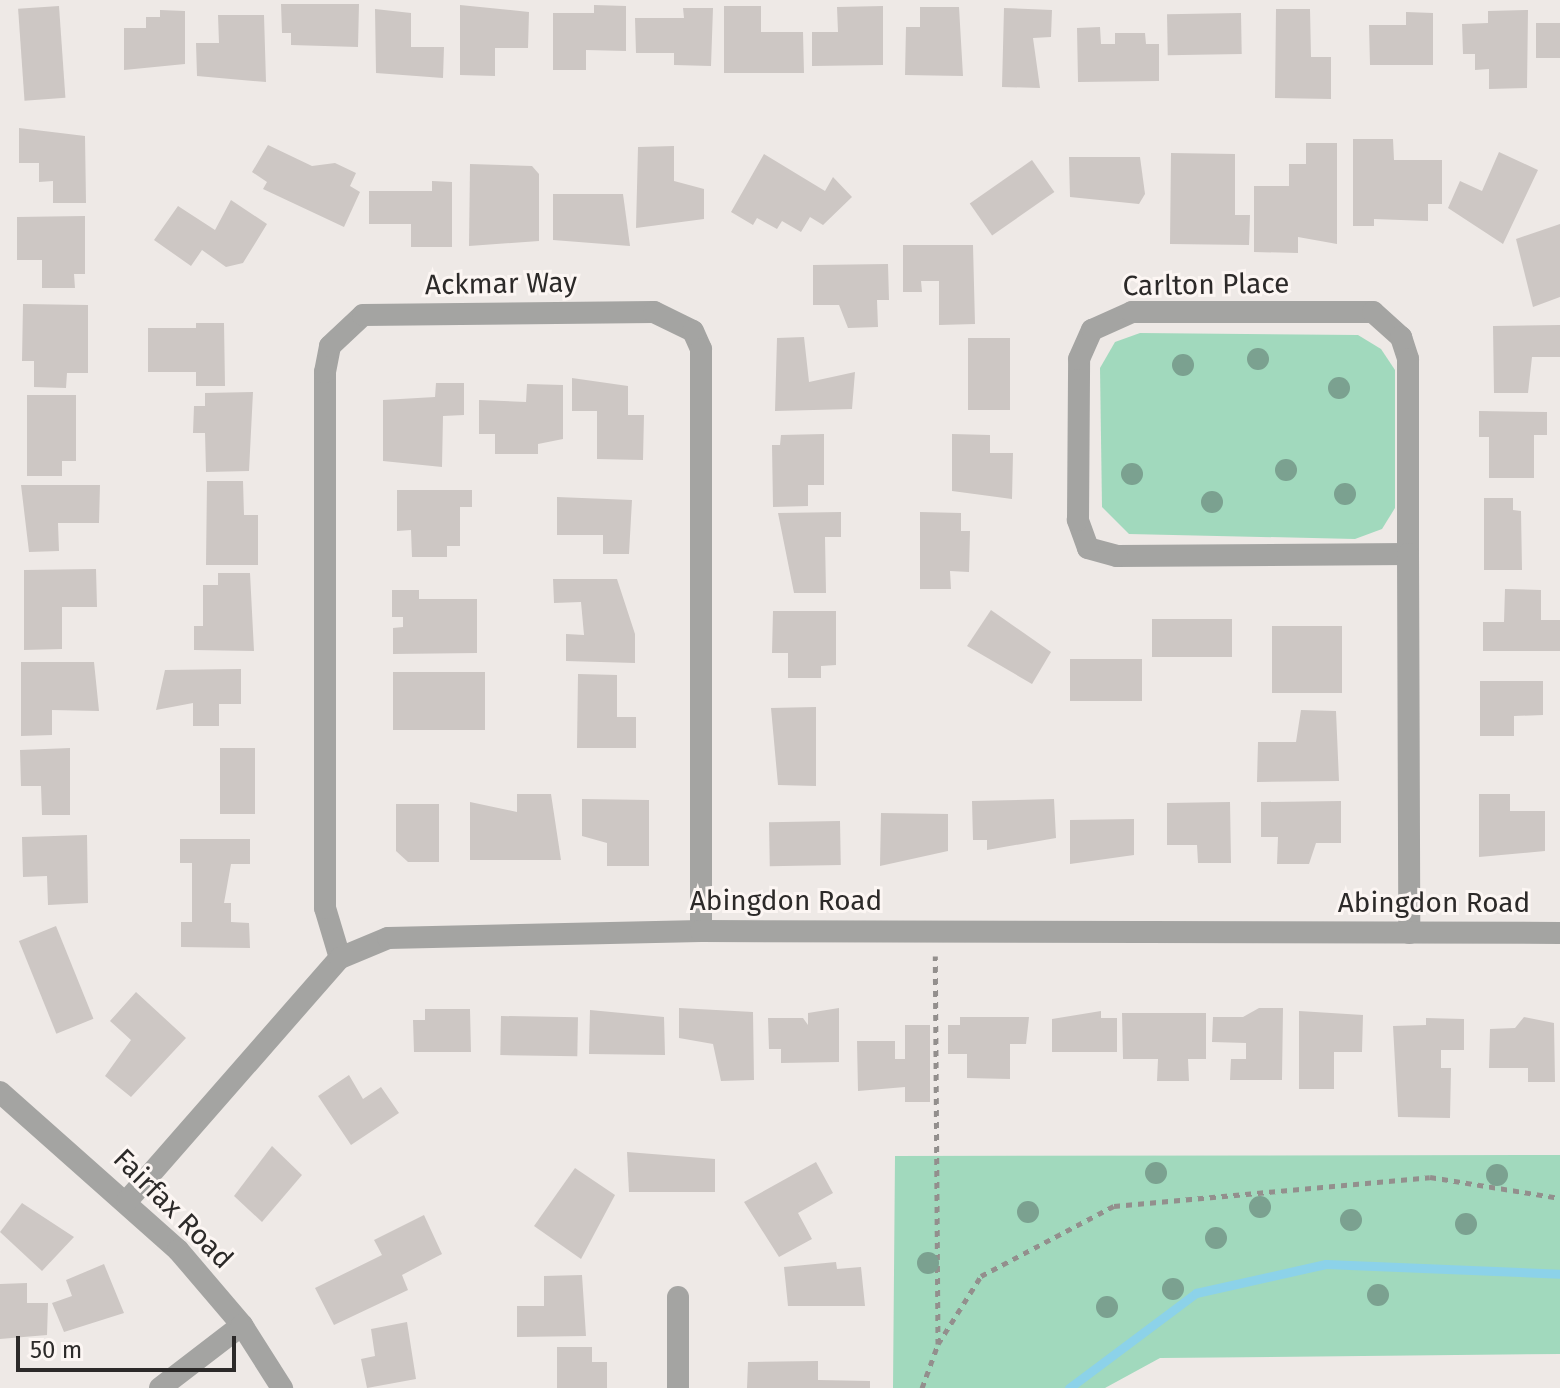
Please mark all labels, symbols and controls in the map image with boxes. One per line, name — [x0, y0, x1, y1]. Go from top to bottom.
street label: Ackmar Way — [425, 266, 577, 302]
street label: Carlton Place — [1122, 267, 1290, 303]
street label: Abingdon Road — [690, 884, 882, 918]
street label: Abingdon Road — [1338, 886, 1530, 920]
street label: Fairfax Road — [106, 1142, 240, 1276]
scale bar — [20, 1320, 240, 1370]
text: 50 m — [30, 1336, 82, 1364]

